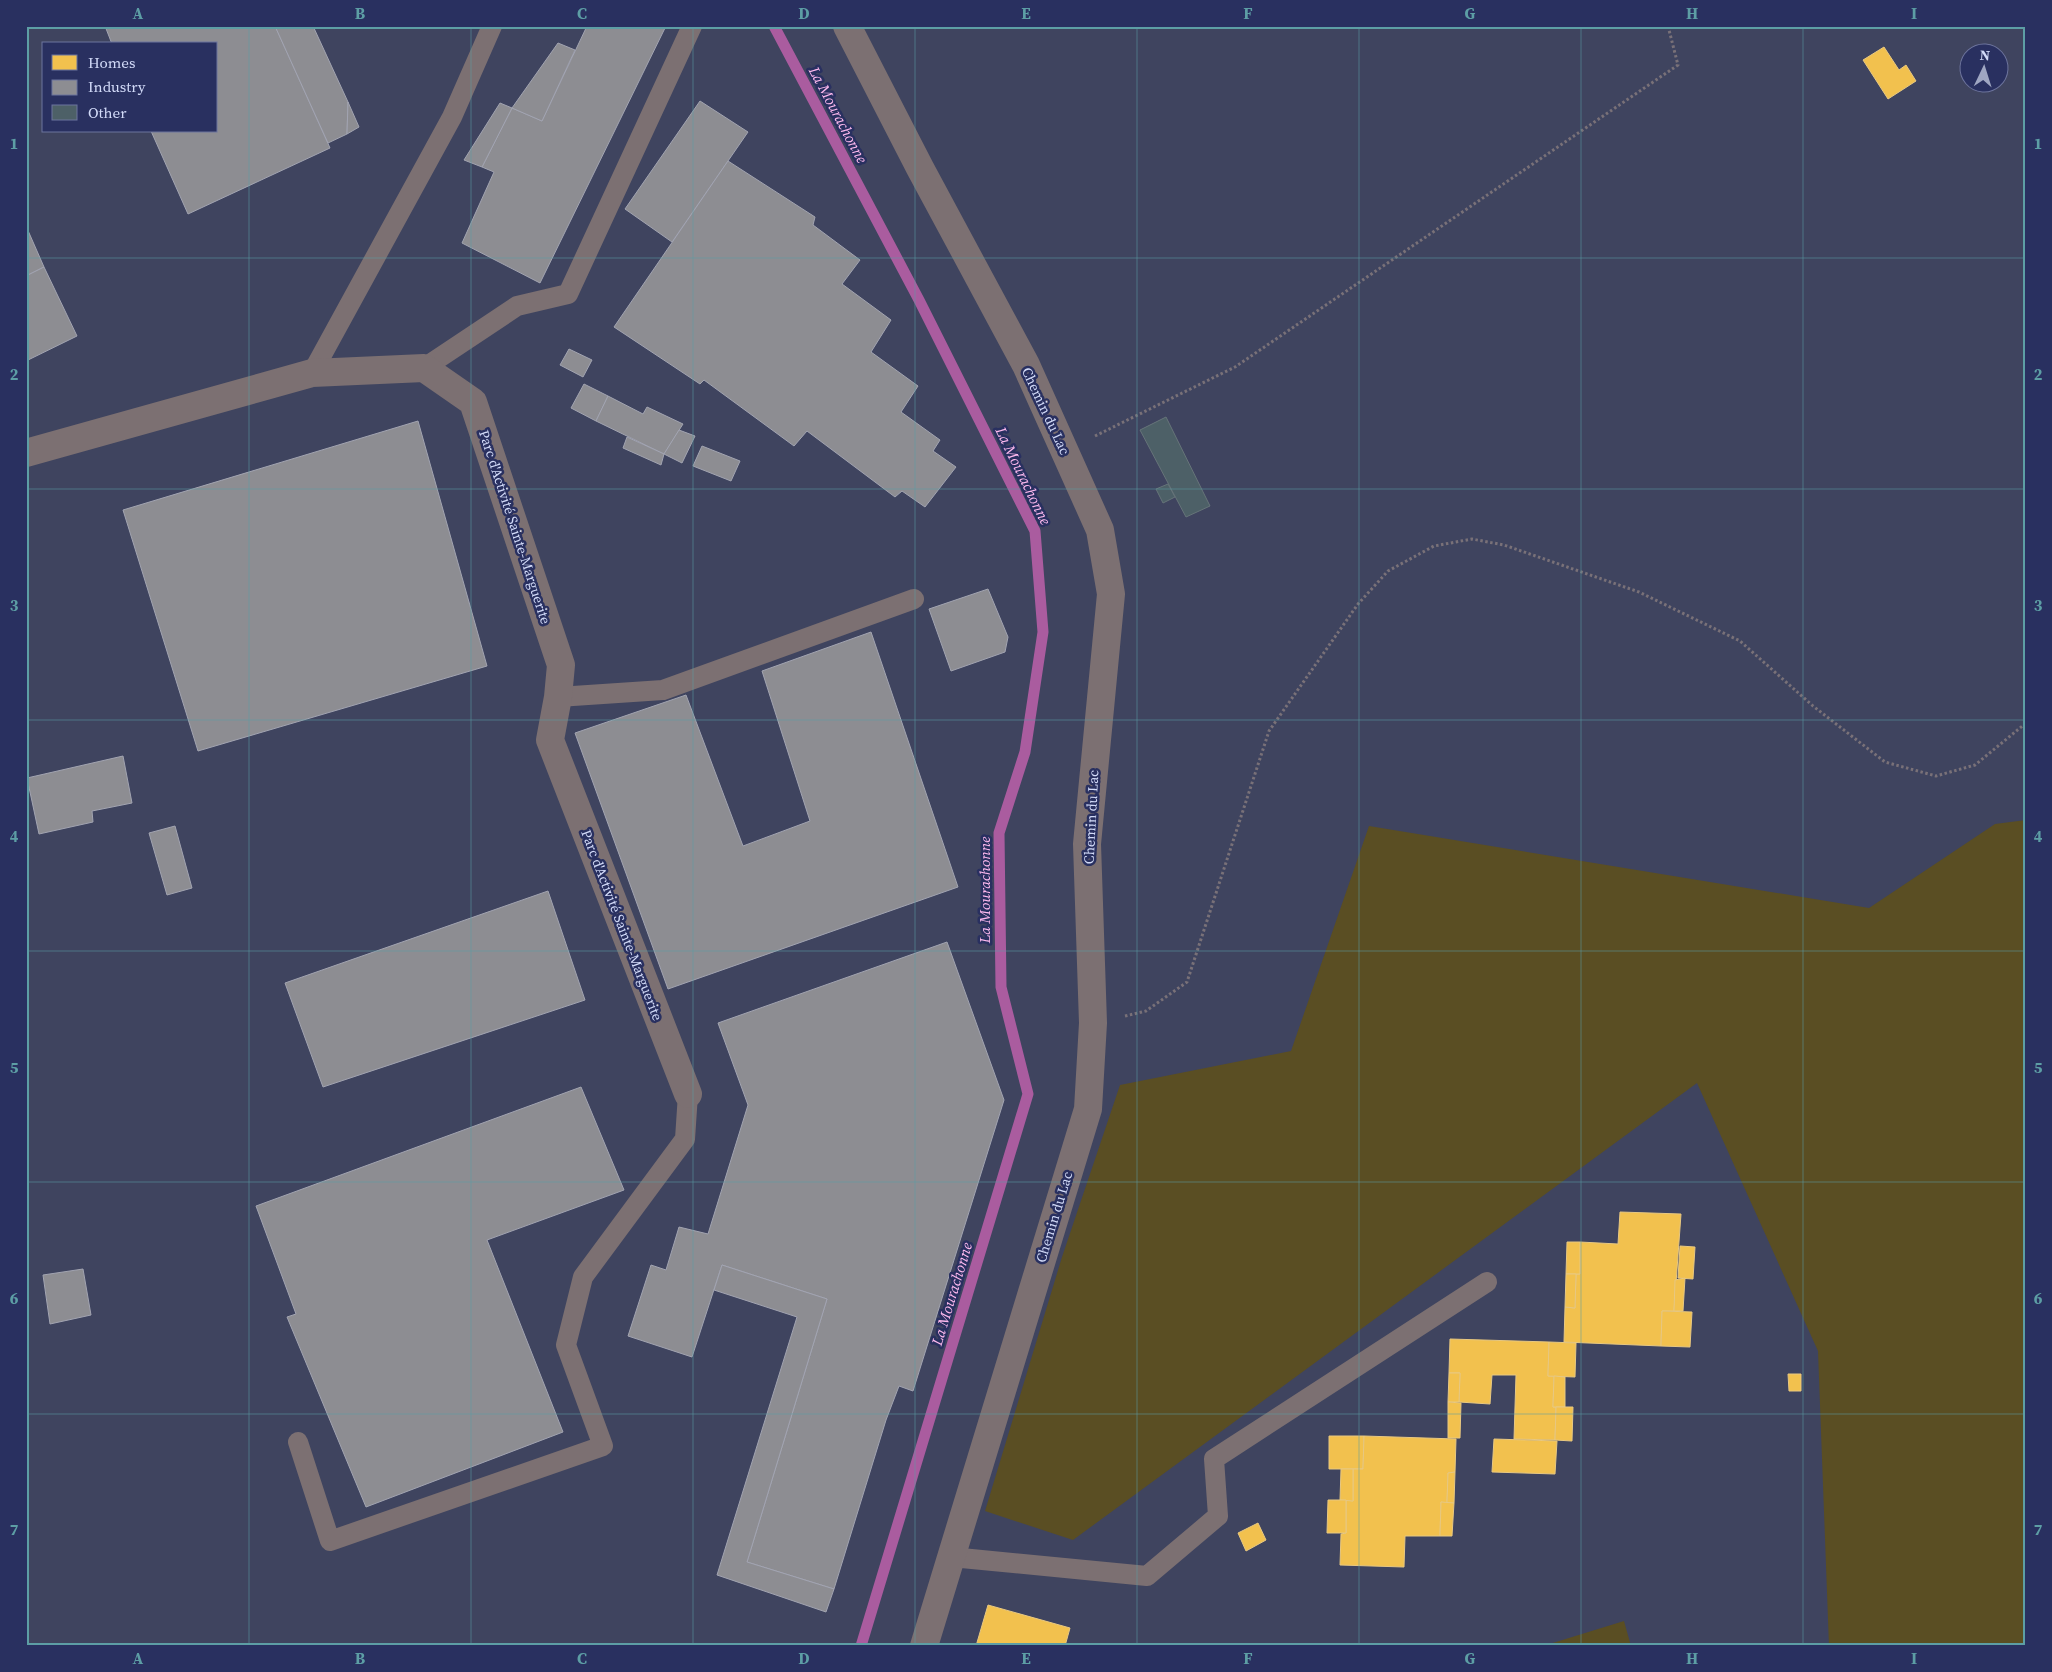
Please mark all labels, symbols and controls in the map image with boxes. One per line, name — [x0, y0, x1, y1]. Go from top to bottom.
text: A — [133, 2, 144, 24]
text: B — [355, 2, 366, 24]
text: C — [577, 2, 587, 24]
text: D — [798, 2, 810, 24]
text: E — [1021, 2, 1031, 24]
text: F — [1243, 2, 1253, 24]
text: G — [1465, 2, 1476, 24]
text: H — [1686, 2, 1698, 24]
text: I — [1911, 2, 1917, 24]
legend — [42, 42, 218, 132]
north arrow — [1960, 42, 2010, 92]
text: N — [1979, 45, 1991, 65]
text: Homes — [88, 52, 135, 73]
water label: La Mourachonne — [804, 62, 873, 167]
text: Industry — [88, 76, 146, 97]
text: Other — [88, 102, 127, 123]
text: 1 — [10, 132, 18, 154]
text: 1 — [2034, 132, 2042, 154]
text: 2 — [10, 363, 19, 385]
text: 2 — [2034, 363, 2043, 385]
street label: Chemin du Lac — [1017, 364, 1075, 458]
water label: La Mourachonne — [990, 422, 1056, 528]
street label: Parc d'Activité Sainte-Marguerite — [474, 427, 556, 627]
text: 3 — [10, 594, 19, 616]
text: 3 — [2034, 594, 2043, 616]
street label: Chemin du Lac — [1079, 769, 1103, 865]
text: 4 — [10, 825, 19, 847]
text: 4 — [2034, 825, 2043, 847]
street label: Parc d'Activité Sainte-Marguerite — [576, 827, 668, 1023]
water label: La Mourachonne — [974, 837, 995, 944]
text: 5 — [10, 1056, 19, 1078]
text: 5 — [2034, 1056, 2043, 1078]
street label: Chemin du Lac — [1031, 1169, 1077, 1265]
water label: La Mourachonne — [926, 1240, 977, 1349]
text: 6 — [10, 1287, 19, 1309]
text: 6 — [2034, 1287, 2043, 1309]
text: 7 — [10, 1518, 19, 1540]
text: 7 — [2034, 1518, 2043, 1540]
text: A — [133, 1647, 144, 1669]
text: B — [355, 1647, 366, 1669]
text: C — [577, 1647, 587, 1669]
text: D — [798, 1647, 810, 1669]
text: E — [1021, 1647, 1031, 1669]
text: F — [1243, 1647, 1253, 1669]
text: G — [1465, 1647, 1476, 1669]
text: H — [1686, 1647, 1698, 1669]
text: I — [1911, 1647, 1917, 1669]

